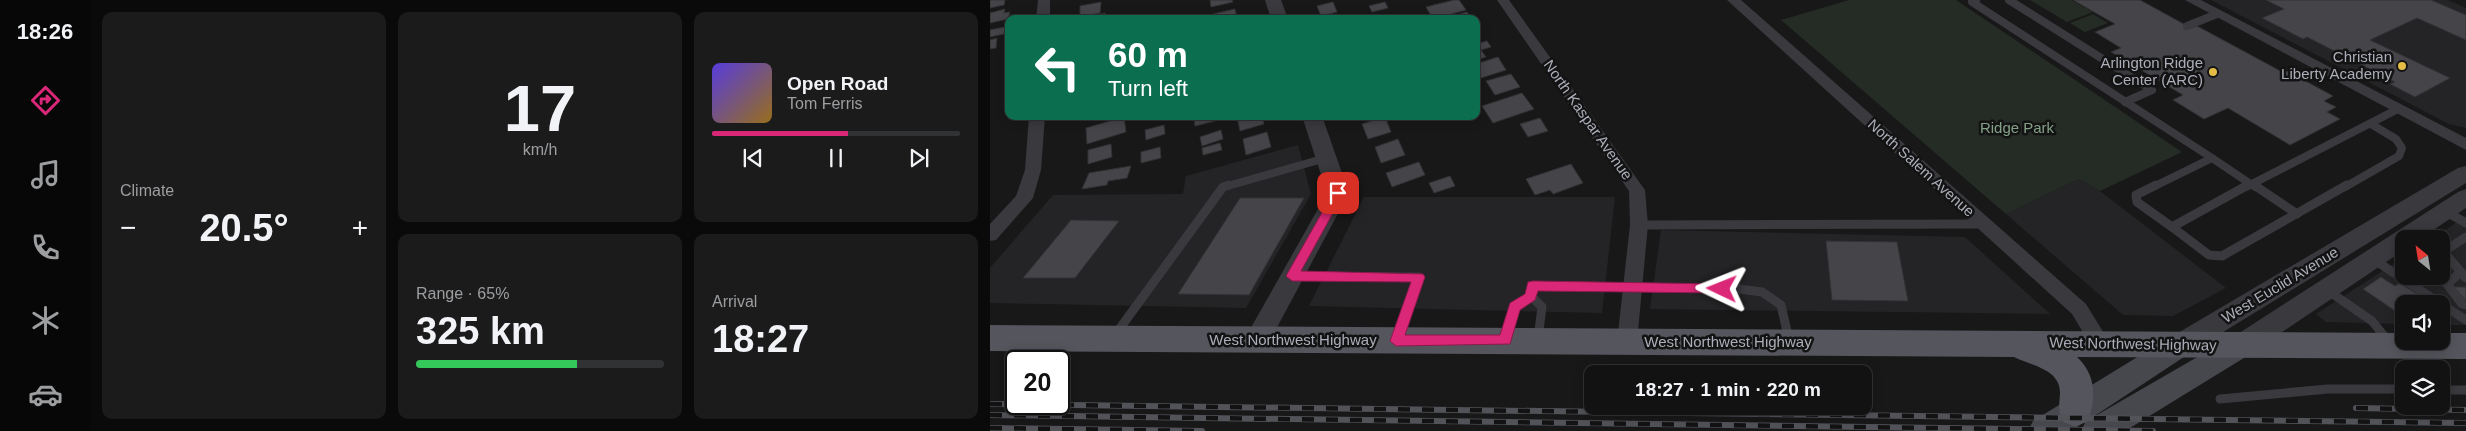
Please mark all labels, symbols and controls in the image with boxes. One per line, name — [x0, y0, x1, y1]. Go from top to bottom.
text: 18:26 — [17, 19, 73, 44]
icon: left — [1025, 35, 1090, 100]
text: 60 m — [1108, 35, 1188, 74]
place label: Christian Liberty Academy — [2281, 48, 2392, 82]
place label: Arlington Ridge Center (ARC) — [2100, 54, 2203, 88]
street label: North Kaspar Avenue — [1541, 57, 1636, 183]
marker: Christian Liberty Academy — [2396, 60, 2408, 72]
marker: Arlington Ridge Center (ARC) — [2207, 66, 2219, 78]
text: 17 — [504, 72, 576, 145]
text: Open Road — [787, 73, 888, 94]
text: Turn left — [1108, 76, 1188, 101]
icon: directions — [28, 83, 63, 118]
text: Tom Ferris — [787, 95, 863, 112]
street label: North Salem Avenue — [1865, 115, 1978, 220]
park label: Ridge Park — [1980, 119, 2055, 136]
text: km/h — [523, 141, 557, 158]
icon: previous — [739, 144, 767, 172]
icon: pause — [822, 144, 850, 172]
icon: next — [905, 144, 933, 172]
icon: music — [28, 157, 63, 192]
pin — [1317, 172, 1359, 214]
icon: arrive — [1324, 179, 1352, 207]
text: Climate — [120, 182, 174, 199]
text: 20.5° — [199, 207, 289, 249]
text: − — [120, 212, 136, 243]
text: + — [352, 212, 368, 243]
icon: phone — [28, 230, 63, 265]
north arrow — [2395, 230, 2450, 285]
map controls — [2395, 230, 2450, 415]
street label: West Euclid Avenue — [2218, 243, 2341, 326]
position arrow — [1695, 262, 1747, 314]
text: Range · 65% — [416, 285, 509, 302]
text: Arrival — [712, 293, 757, 310]
button: sound — [2395, 295, 2450, 350]
icon: climate — [28, 303, 63, 338]
text: 325 km — [416, 310, 545, 352]
text: 18:27 — [712, 318, 809, 360]
street label: West Northwest Highway — [1209, 331, 1377, 348]
street label: West Northwest Highway — [1644, 333, 1812, 350]
street label: West Northwest Highway — [2049, 334, 2217, 353]
speed limit sign: 20 — [1005, 350, 1070, 415]
button: layers — [2395, 360, 2450, 415]
icon: car — [28, 377, 63, 412]
text: 18:27 · 1 min · 220 m — [1635, 379, 1821, 400]

